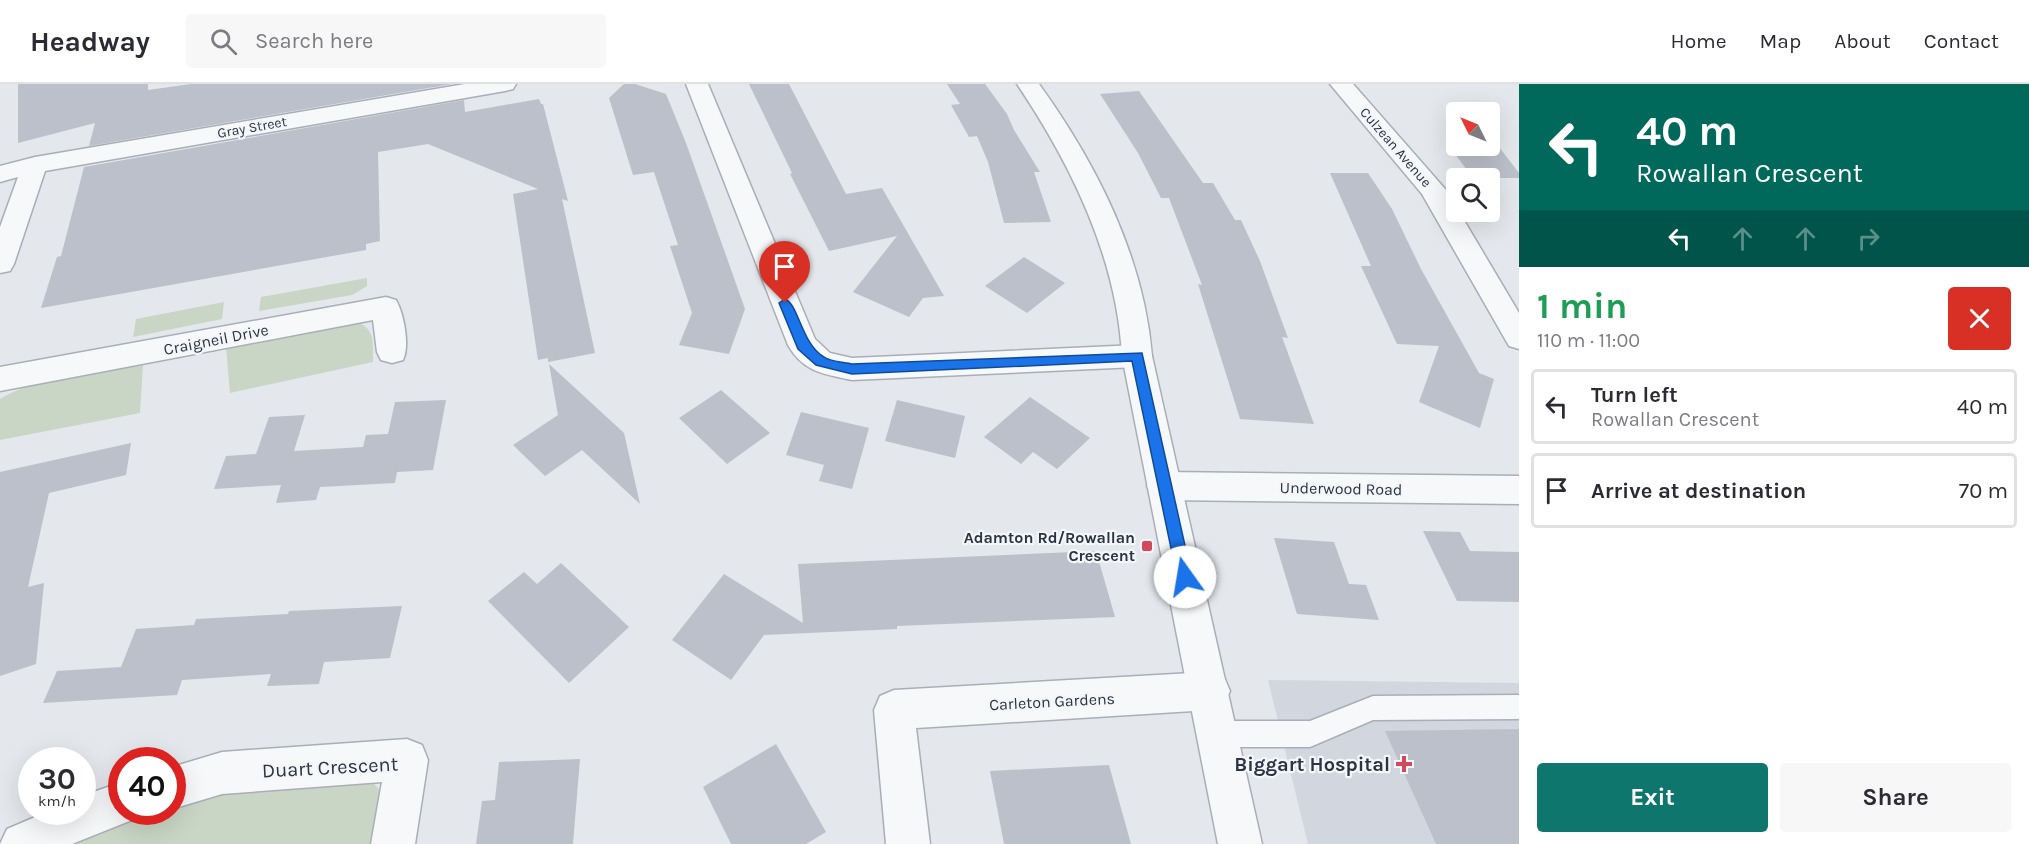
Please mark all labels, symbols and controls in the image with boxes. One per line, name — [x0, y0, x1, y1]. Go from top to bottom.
search box — [186, 14, 606, 68]
text: Headway — [30, 25, 150, 58]
icon: search — [207, 25, 240, 58]
text: Search here — [255, 28, 373, 54]
text: Home — [1671, 29, 1727, 53]
text: Map — [1760, 29, 1801, 53]
text: About — [1834, 29, 1891, 53]
text: Contact — [1924, 29, 1999, 53]
north arrow — [1446, 102, 1500, 156]
map controls — [1446, 102, 1500, 222]
street label: Culzean Avenue — [1356, 104, 1435, 191]
text: 40 m — [1636, 106, 1738, 156]
icon: left — [1537, 108, 1615, 186]
street label: Gray Street — [216, 113, 288, 142]
text: Rowallan Crescent — [1636, 157, 1863, 189]
button: search — [1446, 168, 1500, 222]
icon: left — [1663, 222, 1696, 255]
icon: ahead — [1726, 222, 1759, 255]
icon: ahead — [1789, 222, 1822, 255]
icon: right — [1852, 222, 1885, 255]
pin — [759, 241, 810, 303]
icon: arrive — [768, 250, 801, 283]
text: 1 min — [1537, 285, 1627, 327]
button: close — [1948, 287, 2011, 350]
street label: Craigneil Drive — [162, 320, 270, 359]
text: 110 m · 11:00 — [1537, 329, 1640, 352]
text: Turn left — [1591, 382, 1678, 408]
icon: left — [1540, 390, 1573, 423]
text: 40 m — [1957, 394, 2008, 420]
text: Rowallan Crescent — [1591, 408, 1759, 431]
icon: arrive — [1540, 474, 1573, 507]
street label: Underwood Road — [1279, 478, 1403, 499]
text: Arrive at destination — [1591, 478, 1806, 504]
text: 70 m — [1959, 478, 2008, 504]
place label: Adamton Rd/Rowallan Crescent — [964, 528, 1135, 565]
marker: Adamton Rd/Rowallan Crescent — [1140, 539, 1154, 553]
position arrow — [1153, 545, 1217, 609]
street label: Carleton Gardens — [989, 689, 1115, 714]
speed limit sign: 40 — [108, 747, 186, 825]
street label: Duart Crescent — [261, 752, 399, 783]
place label: Biggart Hospital — [1234, 753, 1390, 776]
marker: Biggart Hospital — [1395, 755, 1413, 773]
text: 30 — [38, 761, 76, 797]
button: Exit — [1537, 763, 1768, 832]
button: Share — [1780, 763, 2011, 832]
text: km/h — [38, 792, 76, 810]

